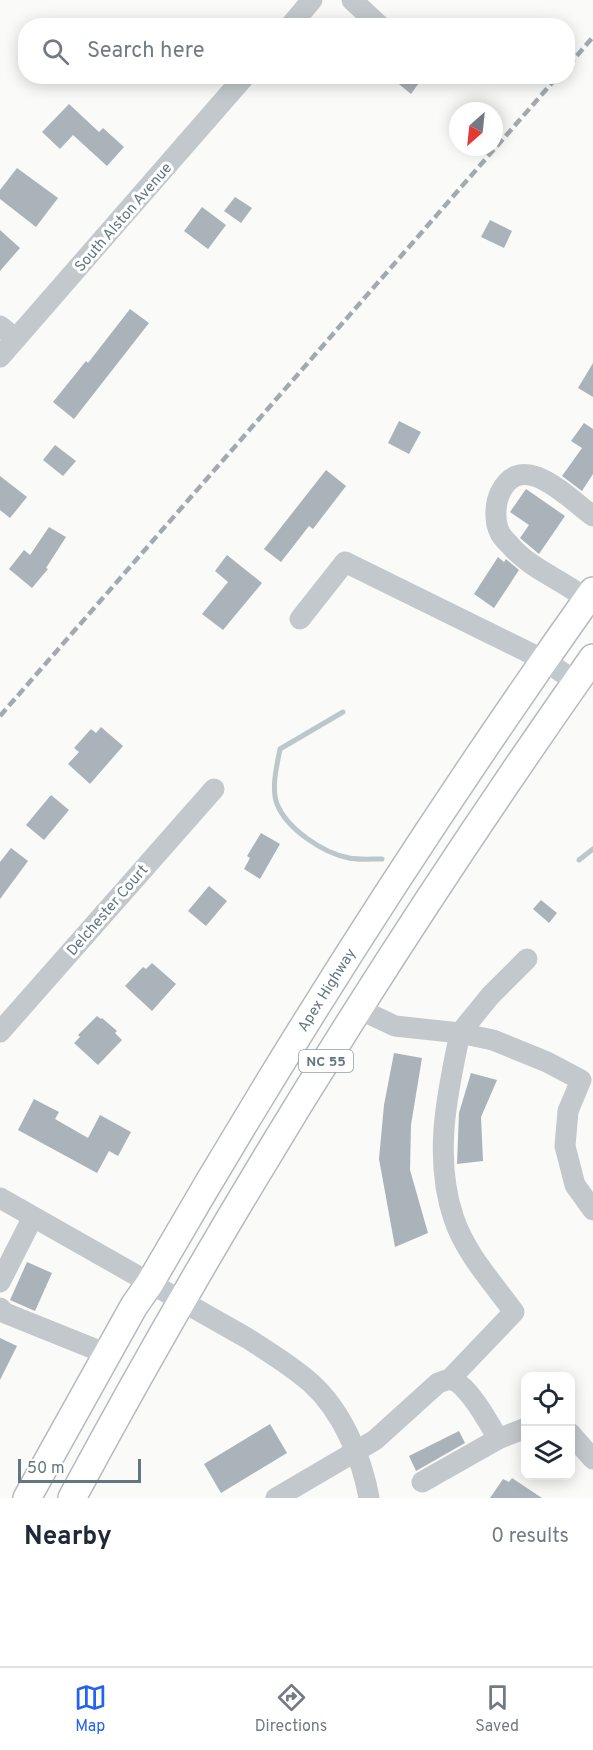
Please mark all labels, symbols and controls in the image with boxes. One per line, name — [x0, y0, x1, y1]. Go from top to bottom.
search box — [18, 18, 575, 84]
icon: search — [39, 35, 72, 68]
text: Search here — [87, 38, 205, 65]
north arrow — [449, 102, 503, 156]
street label: South Alston Avenue — [71, 159, 177, 277]
street label: Delchester Court — [63, 862, 153, 960]
street label: Apex Highway — [294, 945, 361, 1036]
road number: NC 55 — [299, 1050, 353, 1072]
map controls — [521, 1372, 575, 1480]
button: locate — [521, 1372, 575, 1426]
button: layers — [521, 1426, 575, 1480]
scale bar — [18, 1456, 141, 1484]
text: 50 m — [27, 1459, 65, 1479]
text: Nearby — [24, 1521, 112, 1554]
text: 0 results — [491, 1524, 569, 1550]
tab: Map — [74, 1681, 107, 1737]
tab: Directions — [255, 1681, 327, 1737]
tab: Saved — [475, 1681, 519, 1737]

